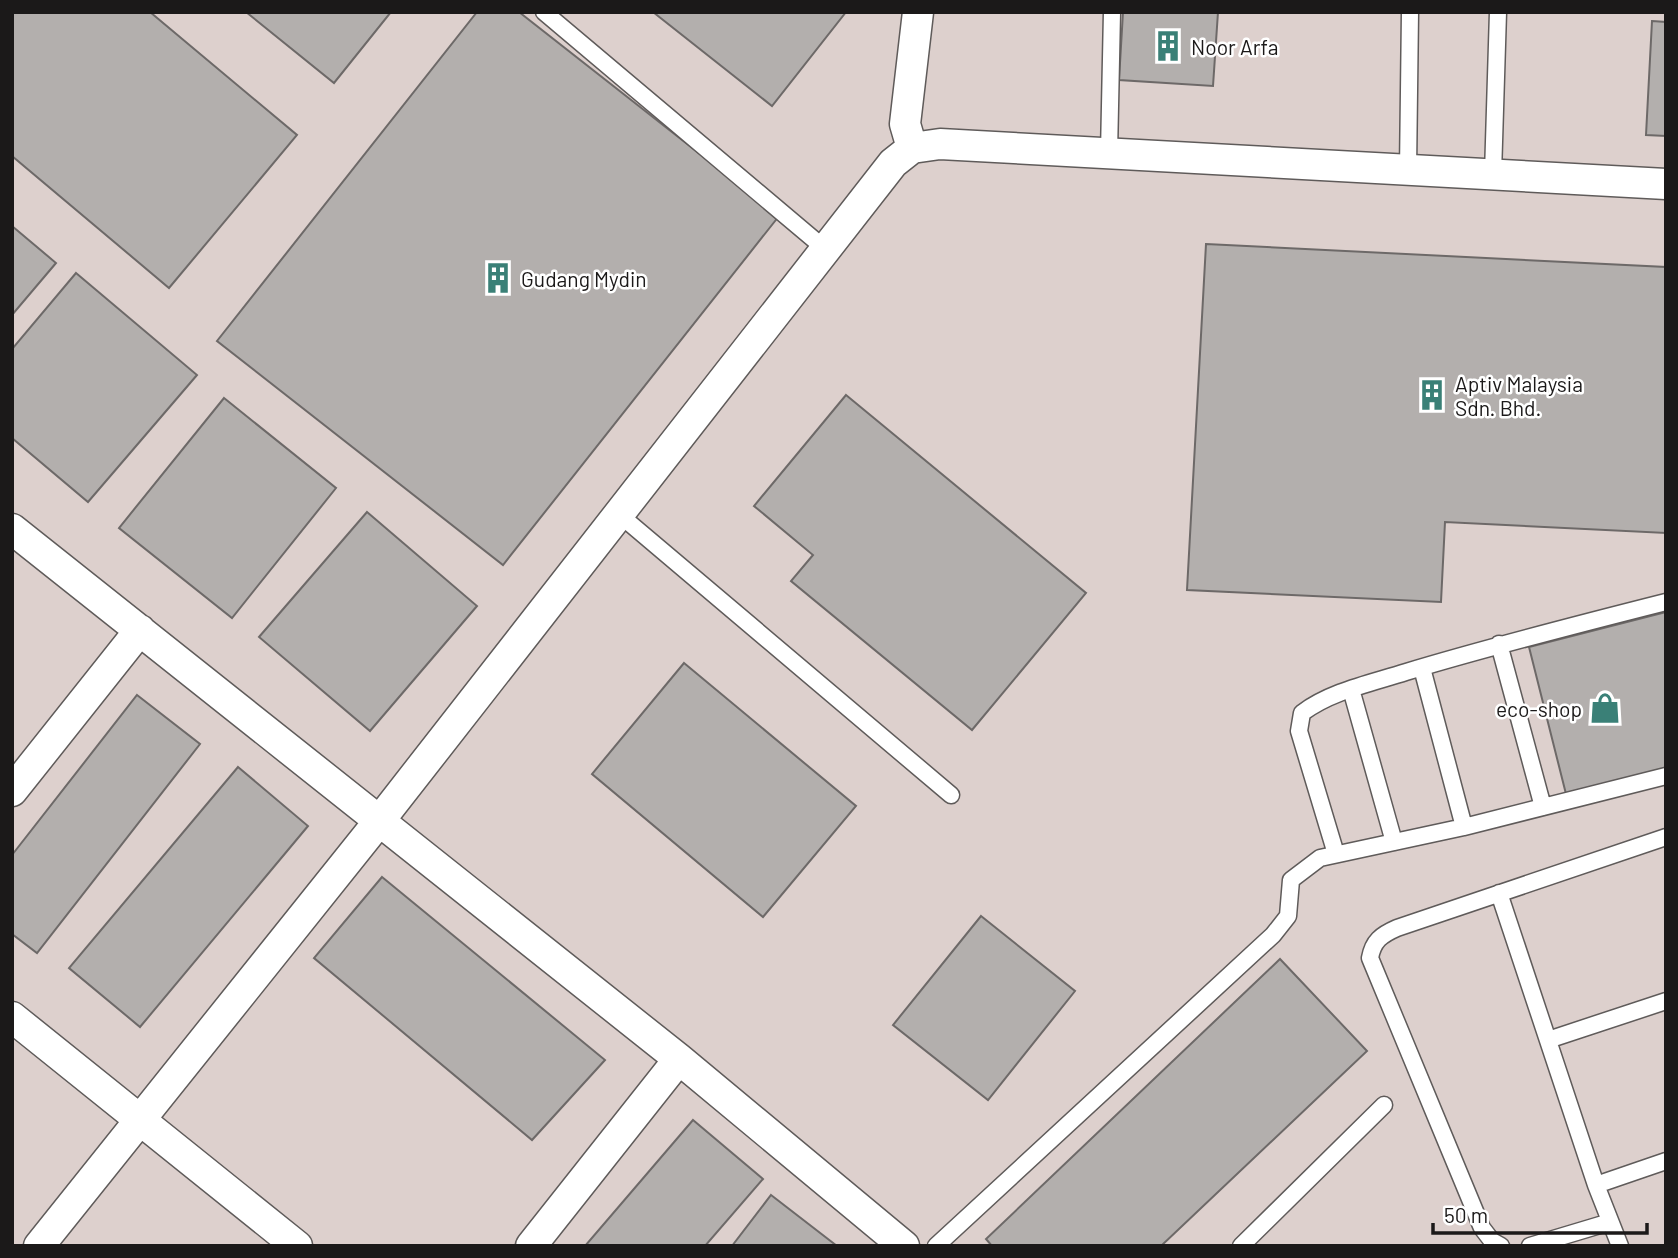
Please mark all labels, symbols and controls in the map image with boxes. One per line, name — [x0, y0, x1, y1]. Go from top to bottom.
building icon: Noor Arfa — [1151, 29, 1185, 63]
place label: Noor Arfa — [1191, 34, 1278, 59]
building icon: Gudang Mydin — [481, 261, 515, 295]
place label: Gudang Mydin — [521, 266, 647, 291]
place label: Aptiv Malaysia Sdn. Bhd. — [1455, 371, 1583, 420]
building icon: Aptiv Malaysia Sdn. Bhd. — [1415, 378, 1449, 412]
shop icon: eco-shop — [1588, 691, 1622, 725]
place label: eco-shop — [1496, 696, 1582, 721]
scale bar — [1433, 1192, 1646, 1236]
text: 50 m — [1444, 1202, 1488, 1227]

